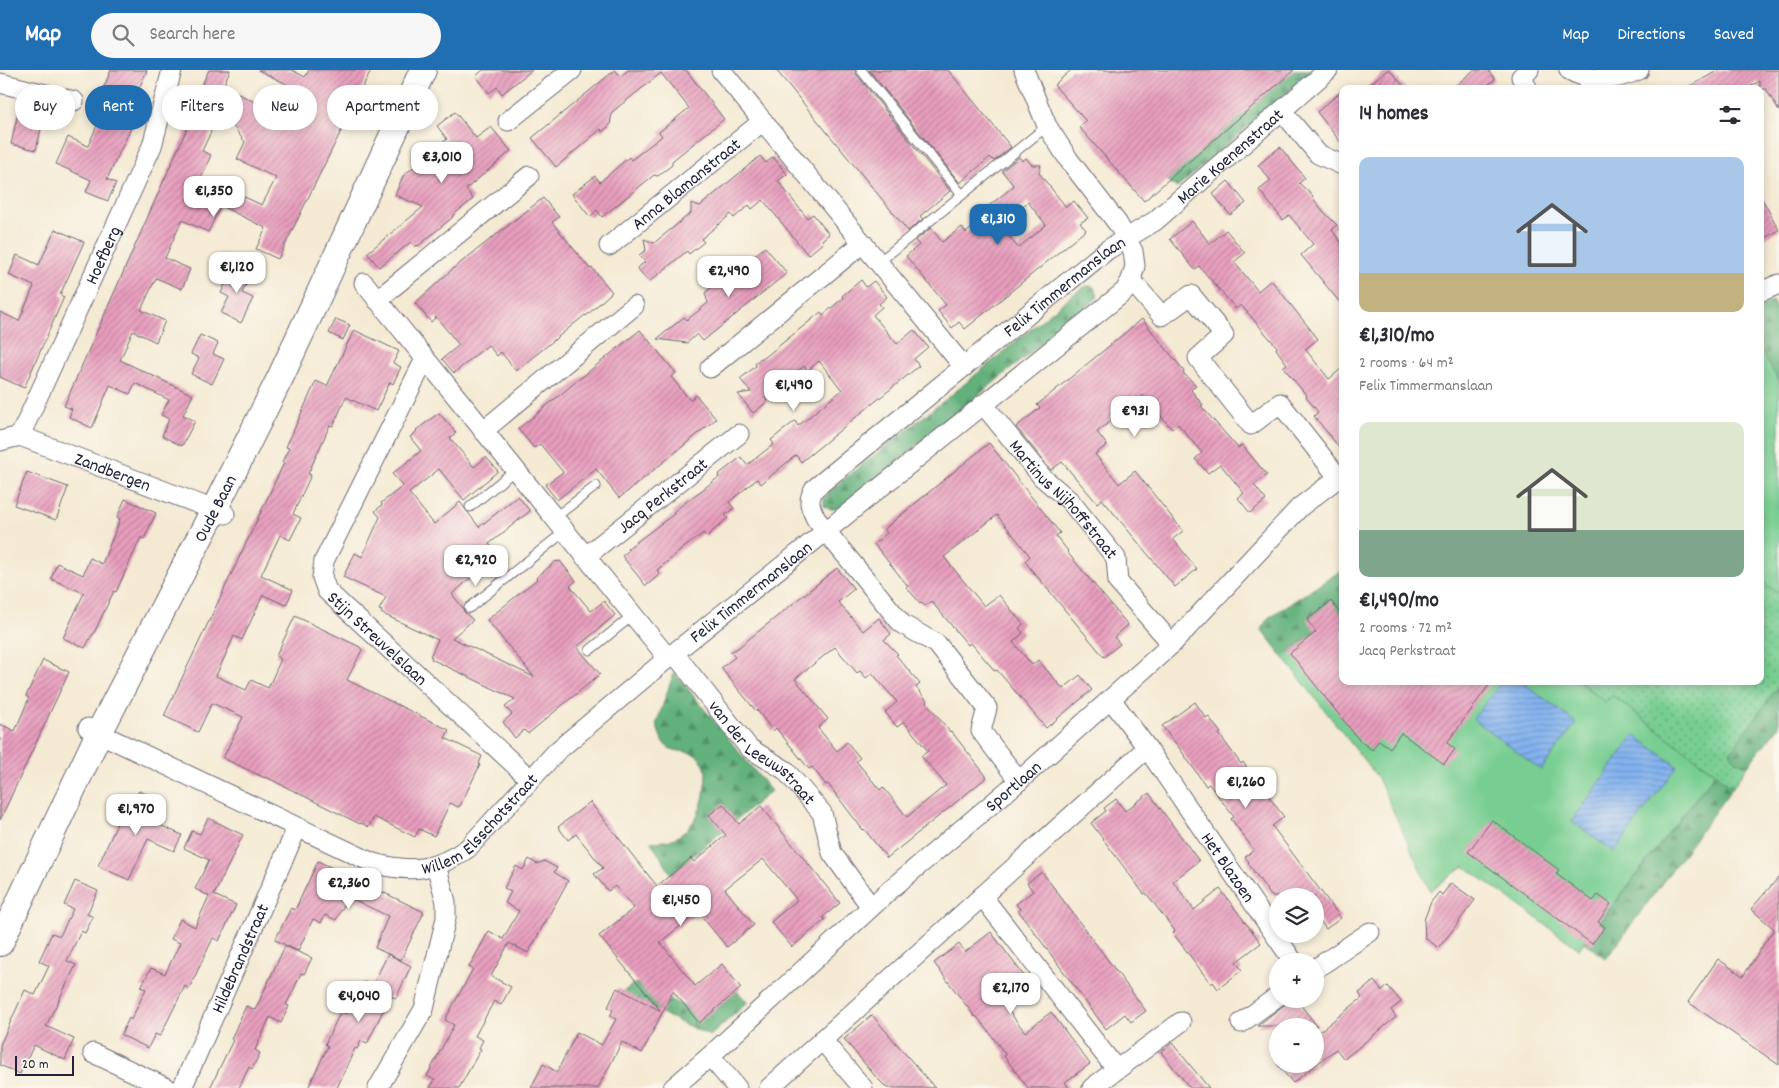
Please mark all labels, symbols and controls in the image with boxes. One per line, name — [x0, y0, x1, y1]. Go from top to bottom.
search box — [91, 13, 441, 58]
text: Map — [25, 18, 61, 52]
icon: search — [109, 21, 137, 49]
text: Search here — [149, 22, 235, 49]
text: Map — [1562, 23, 1589, 48]
text: Directions — [1617, 23, 1686, 48]
text: Saved — [1714, 23, 1754, 48]
chip: Buy — [15, 85, 75, 130]
chip: Rent — [85, 85, 152, 130]
chip: Filters — [162, 85, 243, 130]
chip: New — [253, 85, 317, 130]
chip: Apartment — [327, 85, 438, 130]
text: 14 homes — [1359, 100, 1429, 130]
icon: filters — [1716, 101, 1744, 129]
street label: Marie Koenenstraat — [1172, 104, 1290, 211]
street label: Anna Blamanstraat — [628, 133, 748, 237]
pin: €3,010 — [401, 142, 483, 184]
text: €3,010 — [422, 146, 462, 169]
pin: €1,350 — [173, 176, 255, 218]
text: €1,350 — [195, 180, 233, 203]
icon: home — [1507, 190, 1597, 280]
pin: €1,310 — [957, 204, 1039, 246]
text: €1,310 — [981, 208, 1015, 231]
street label: Hoefberg — [81, 223, 129, 289]
street label: Felix Timmermanslaan — [999, 231, 1131, 344]
pin: €1,120 — [196, 252, 278, 294]
text: €1,120 — [220, 256, 254, 279]
pin: €2,490 — [688, 256, 770, 298]
text: €2,490 — [708, 260, 750, 283]
text: €1,310/mo — [1359, 322, 1434, 352]
text: 2 rooms · 64 m² — [1359, 352, 1454, 375]
pin: €1,490 — [753, 370, 835, 412]
text: €1,490 — [775, 374, 813, 397]
text: Felix Timmermanslaan — [1359, 375, 1493, 398]
pin: €931 — [1105, 396, 1165, 438]
text: €931 — [1122, 400, 1148, 423]
street label: Martinus Nijhoffstraat — [1002, 435, 1123, 566]
street label: Zandbergen — [70, 448, 154, 500]
street label: Jacq Perkstraat — [613, 453, 715, 541]
icon: home — [1507, 455, 1597, 545]
street label: Oude Baan — [189, 471, 244, 547]
street label: Felix Timmermanslaan — [686, 537, 819, 650]
pin: €2,920 — [435, 544, 517, 587]
text: €2,920 — [455, 549, 497, 572]
street label: Stijn Streuvelslaan — [320, 587, 432, 693]
text: €1,490/mo — [1359, 587, 1439, 617]
text: 2 rooms · 72 m² — [1359, 617, 1452, 640]
text: Jacq Perkstraat — [1359, 640, 1456, 663]
street label: van der Leeuwstraat — [701, 696, 820, 812]
street label: Sportlaan — [981, 756, 1048, 819]
pin: €1,260 — [1205, 766, 1287, 809]
street label: Willem Elsschotstraat — [420, 769, 545, 883]
text: €1,260 — [1226, 771, 1266, 794]
pin: €1,970 — [95, 794, 177, 836]
text: €1,970 — [117, 798, 155, 821]
street label: Het Blazoen — [1193, 828, 1259, 909]
pin: €2,360 — [308, 868, 390, 910]
text: €2,360 — [328, 872, 370, 895]
pin: €1,450 — [640, 884, 722, 927]
map controls — [1269, 888, 1324, 1073]
button: layers — [1269, 888, 1324, 943]
text: €1,450 — [662, 889, 700, 912]
street label: Hildebrandstraat — [207, 900, 277, 1018]
button: + — [1269, 953, 1324, 1008]
pin: €2,170 — [970, 972, 1052, 1015]
text: €2,170 — [992, 977, 1030, 1000]
pin: €4,040 — [318, 980, 400, 1023]
text: €4,040 — [338, 985, 380, 1008]
button: − — [1269, 1018, 1324, 1073]
scale bar — [15, 1053, 74, 1076]
text: 20 m — [22, 1055, 49, 1075]

